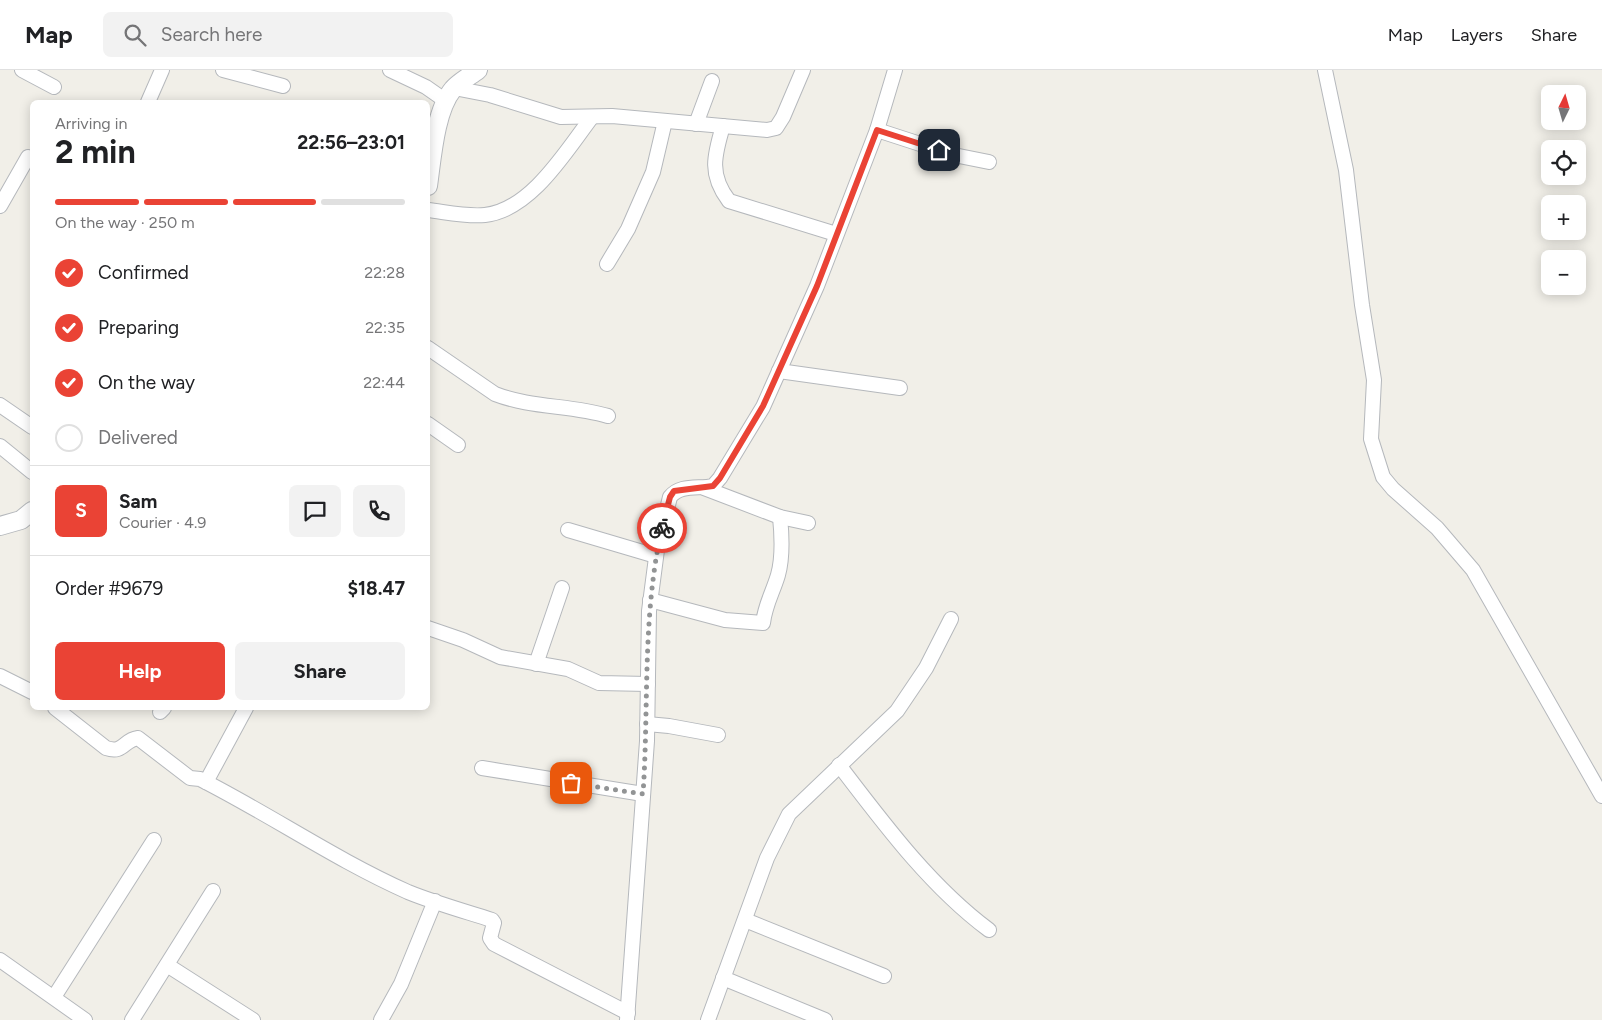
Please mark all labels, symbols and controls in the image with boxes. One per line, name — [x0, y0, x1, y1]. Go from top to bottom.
search box — [103, 12, 453, 57]
text: Map — [25, 20, 73, 49]
icon: search — [121, 21, 149, 49]
text: Search here — [161, 23, 262, 46]
text: Map — [1388, 24, 1423, 46]
text: Layers — [1451, 24, 1503, 46]
text: Share — [1531, 24, 1577, 46]
north arrow — [1541, 85, 1586, 130]
map controls — [1541, 85, 1586, 295]
text: Arriving in — [55, 114, 127, 133]
pin — [918, 129, 960, 171]
text: 22:56–23:01 — [297, 131, 405, 154]
text: 2 min — [55, 133, 136, 171]
icon: home — [925, 136, 953, 164]
button: locate — [1541, 140, 1586, 185]
button: + — [1541, 195, 1586, 240]
text: On the way · 250 m — [55, 213, 195, 232]
button: − — [1541, 250, 1586, 295]
icon: check — [55, 259, 83, 287]
text: Confirmed — [98, 261, 189, 284]
text: 22:28 — [364, 263, 405, 282]
icon: check — [55, 314, 83, 342]
text: Preparing — [98, 316, 179, 339]
text: 22:35 — [365, 318, 405, 337]
icon: check — [55, 369, 83, 397]
text: On the way — [98, 371, 195, 394]
text: 22:44 — [363, 373, 405, 392]
text: Delivered — [98, 426, 178, 449]
button: chat — [289, 485, 341, 537]
button: phone — [353, 485, 405, 537]
text: Sam — [119, 490, 157, 513]
text: S — [75, 499, 87, 522]
courier — [637, 503, 687, 553]
text: Courier · 4.9 — [119, 513, 206, 532]
icon: bike — [648, 514, 676, 542]
text: Order #9679 — [55, 577, 163, 600]
text: $18.47 — [348, 577, 405, 600]
button: Help — [55, 642, 225, 700]
button: Share — [235, 642, 405, 700]
pin — [550, 762, 592, 804]
icon: bag — [557, 769, 585, 797]

